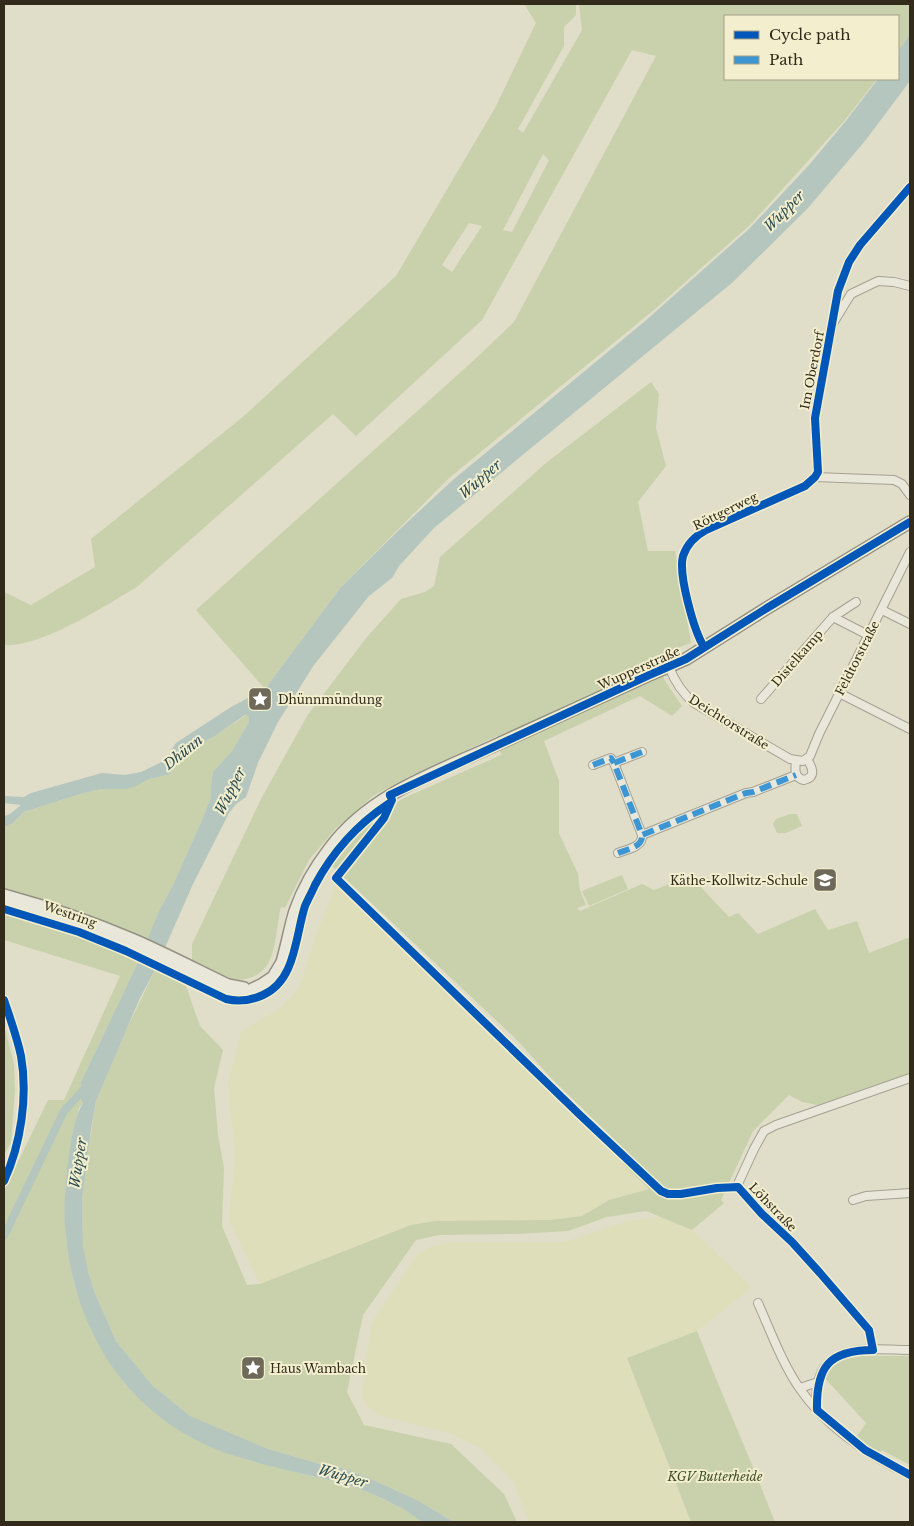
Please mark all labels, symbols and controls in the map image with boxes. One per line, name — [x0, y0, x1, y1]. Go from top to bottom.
legend — [724, 15, 899, 80]
text: Cycle path — [769, 25, 851, 44]
text: Path — [769, 50, 803, 69]
water label: Wupper — [760, 186, 809, 235]
street label: Im Oberdorf — [797, 327, 827, 411]
water label: Wupper — [455, 455, 505, 502]
street label: Röttgerweg — [690, 489, 761, 533]
street label: Feldtorstraße — [832, 618, 882, 698]
street label: Distelkamp — [768, 626, 826, 690]
street label: Wupperstraße — [595, 643, 682, 693]
place icon: Dhünnmündung — [247, 686, 273, 712]
street label: Deichtorstraße — [686, 691, 772, 753]
place label: Dhünnmündung — [278, 692, 383, 707]
water label: Dhünn — [159, 731, 206, 774]
water label: Wupper — [211, 764, 250, 818]
school or university icon: Käthe-Kollwitz-Schule — [812, 867, 838, 893]
place label: Käthe-Kollwitz-Schule — [670, 873, 808, 888]
street label: Westring — [40, 898, 99, 930]
water label: Wupper — [65, 1136, 91, 1189]
street label: Löhstraße — [746, 1179, 800, 1235]
place icon: Haus Wambach — [240, 1355, 266, 1381]
place label: Haus Wambach — [270, 1361, 366, 1376]
water label: Wupper — [316, 1460, 370, 1492]
park label: KGV Butterheide — [667, 1469, 763, 1484]

